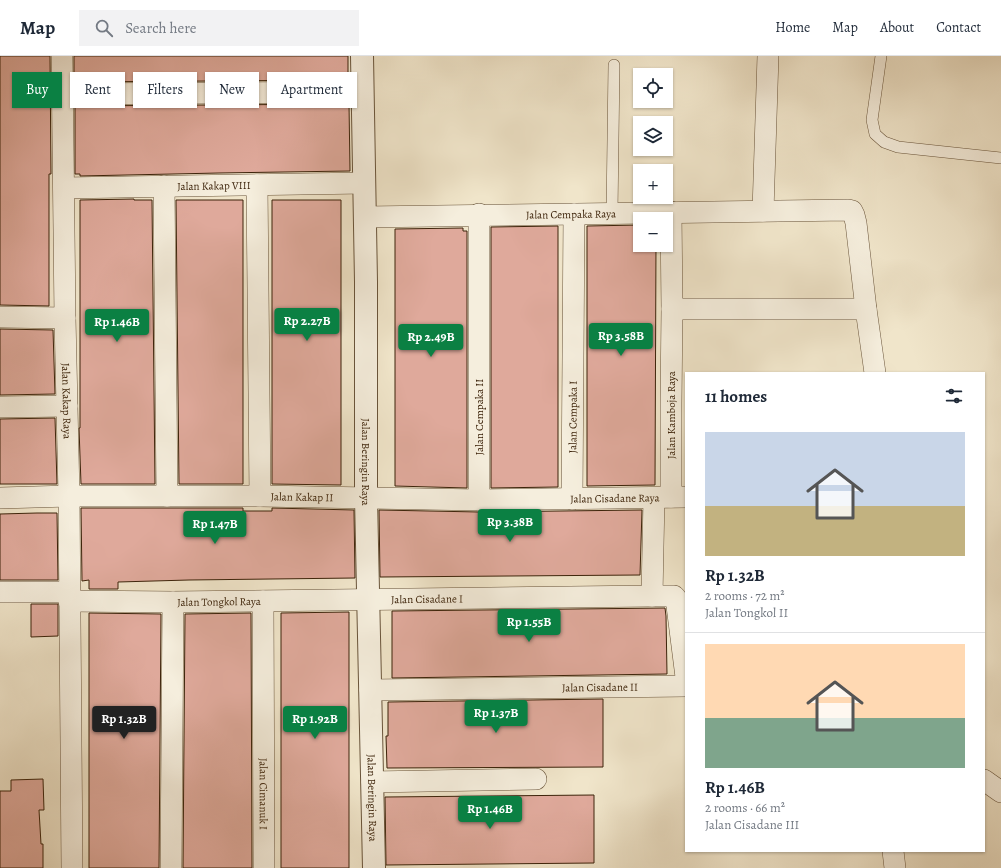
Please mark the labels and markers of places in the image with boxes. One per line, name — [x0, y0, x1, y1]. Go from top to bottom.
pin: Rp 2.27B — [266, 308, 348, 342]
pin: Rp 1.46B — [76, 309, 158, 343]
pin: Rp 3.58B — [580, 323, 662, 357]
pin: Rp 2.49B — [390, 324, 472, 358]
pin: Rp 3.38B — [469, 509, 551, 543]
pin: Rp 1.47B — [174, 511, 256, 545]
pin: Rp 1.55B — [488, 609, 570, 643]
pin: Rp 1.37B — [455, 700, 537, 734]
pin: Rp 1.32B — [83, 706, 165, 740]
pin: Rp 1.92B — [274, 706, 356, 740]
pin: Rp 1.46B — [449, 796, 531, 830]

